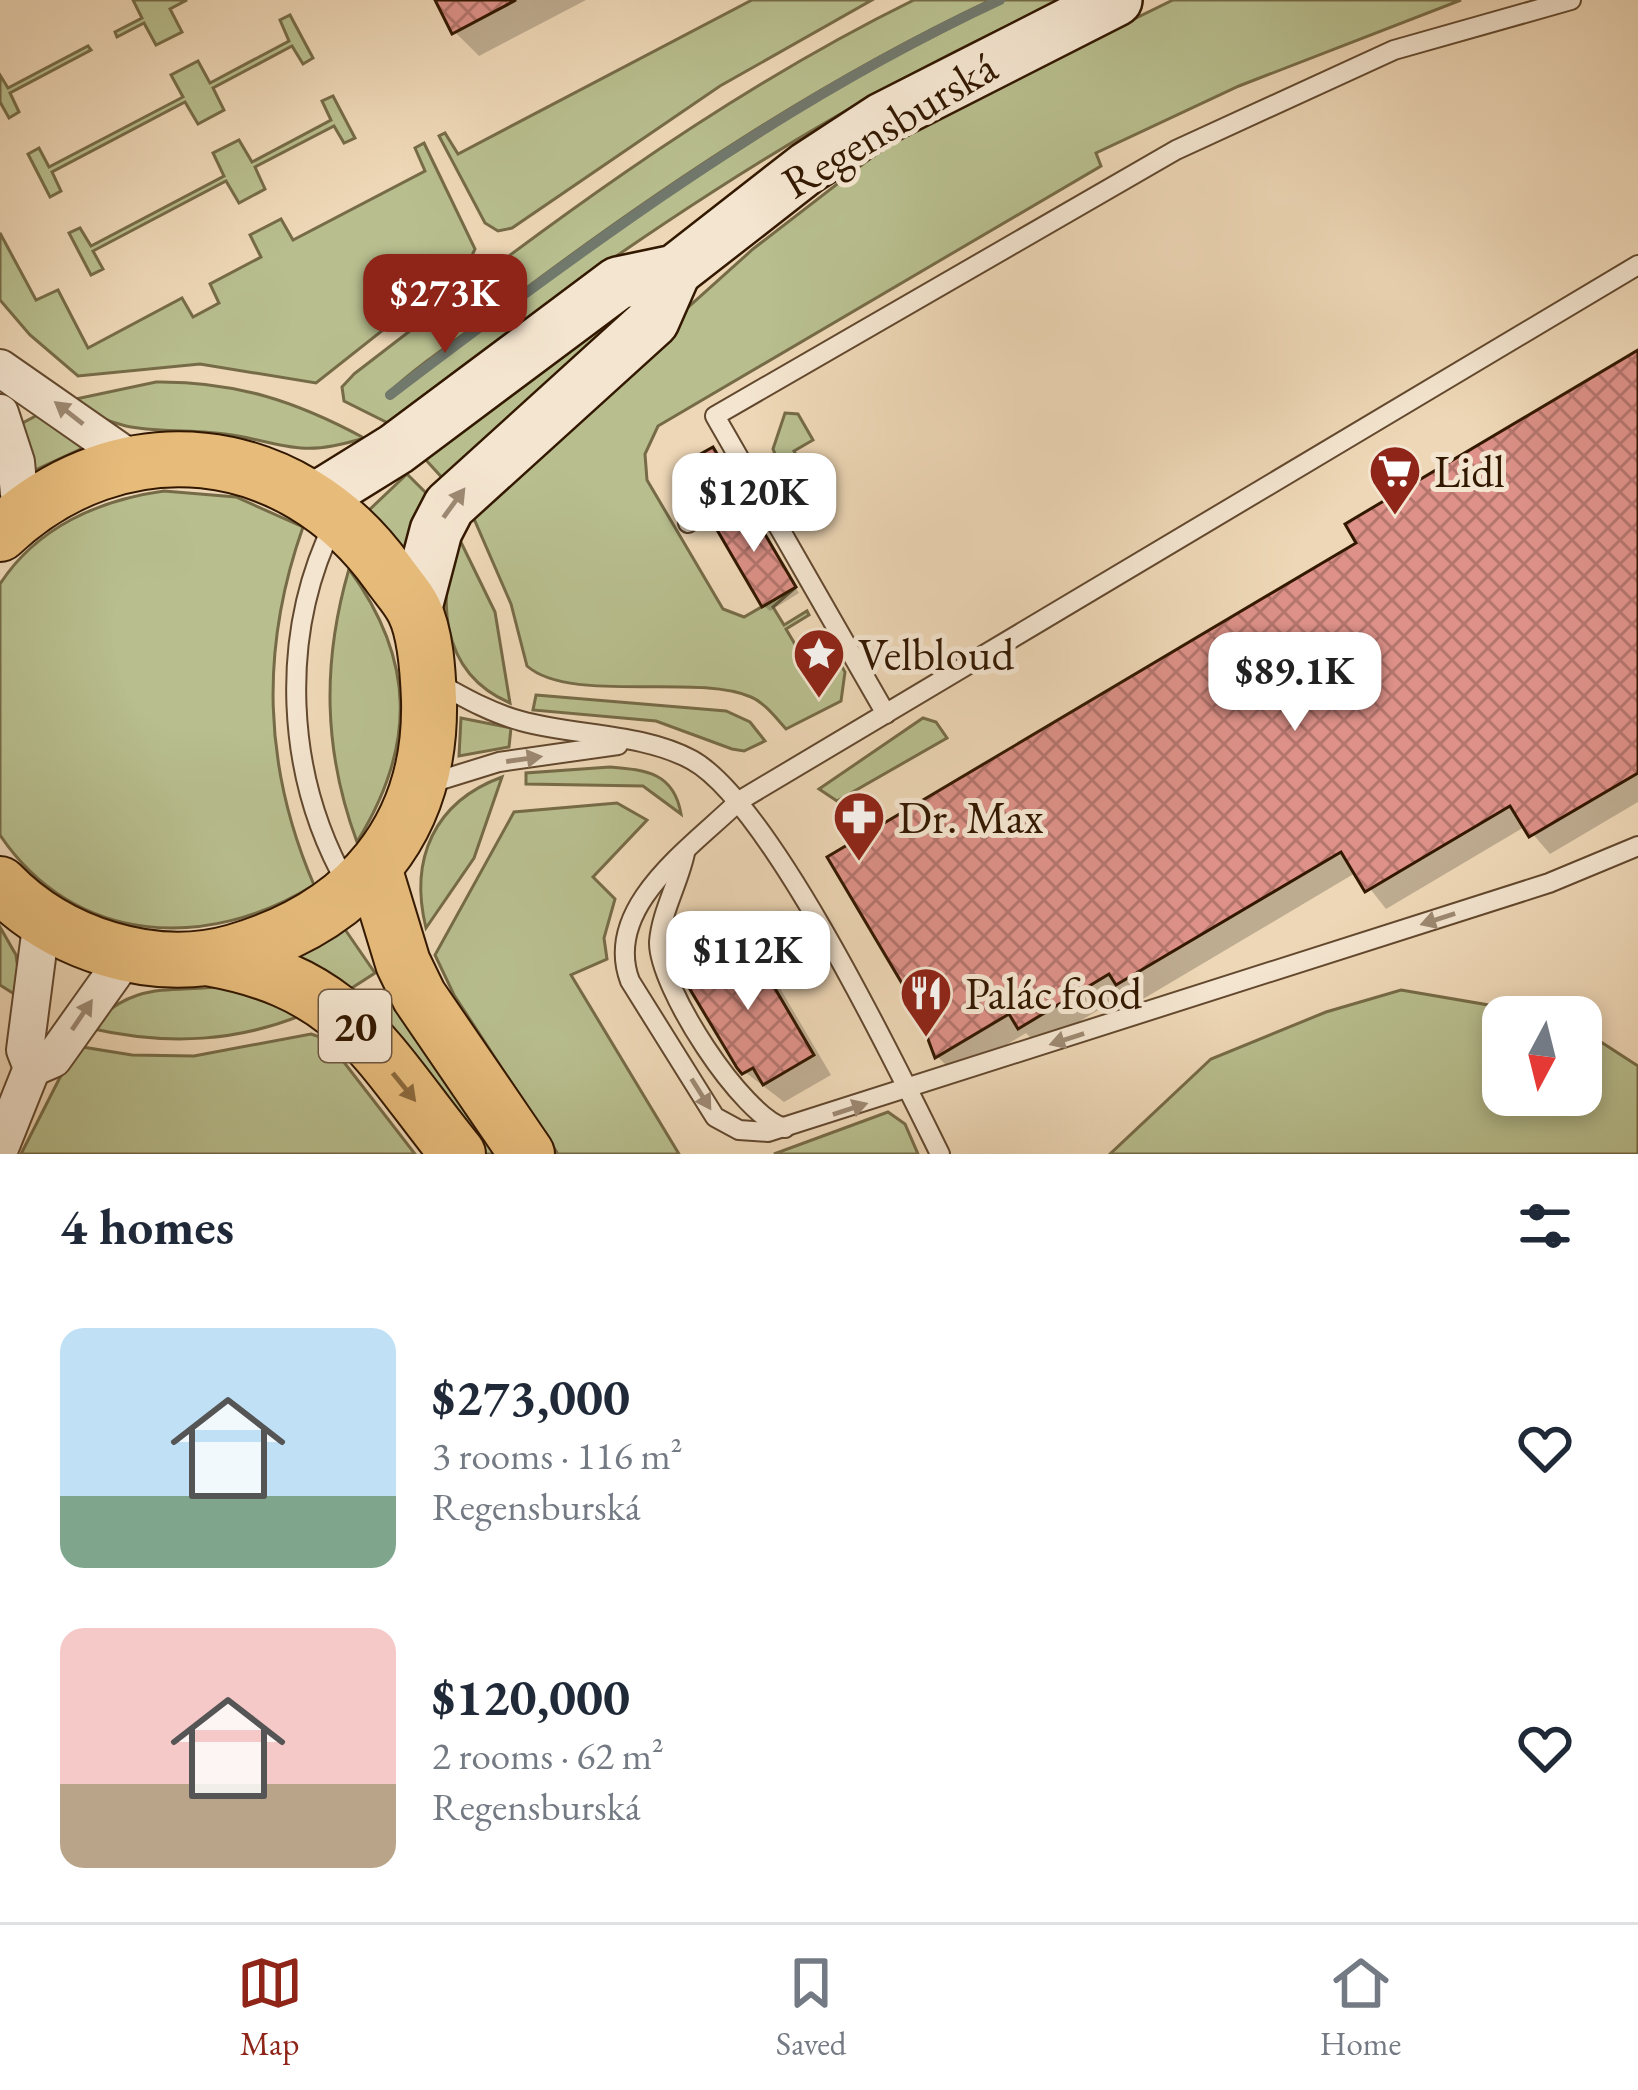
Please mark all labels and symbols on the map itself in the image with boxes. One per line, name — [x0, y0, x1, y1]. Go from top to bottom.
street label: Regensburská — [771, 37, 1007, 211]
pin: $273K — [361, 254, 529, 356]
one-way arrow — [53, 401, 84, 426]
place label: Lidl — [1434, 442, 1505, 500]
supermarket icon: Lidl — [1367, 443, 1423, 517]
pin: $120K — [670, 453, 838, 555]
one-way arrow — [442, 487, 465, 519]
place label: Velbloud — [858, 625, 1014, 683]
place icon: Velbloud — [791, 626, 847, 700]
pin: $89.1K — [1197, 632, 1393, 734]
one-way arrow — [506, 749, 543, 768]
place label: Dr. Max — [898, 788, 1044, 846]
pharmacy icon: Dr. Max — [831, 789, 887, 863]
pin: $112K — [664, 911, 832, 1013]
one-way arrow — [1419, 911, 1456, 930]
place label: Palác food — [965, 964, 1142, 1022]
restaurant icon: Palác food — [898, 965, 954, 1039]
road number: 20 — [319, 990, 391, 1062]
north arrow — [1482, 996, 1602, 1116]
one-way arrow — [71, 999, 93, 1032]
one-way arrow — [1048, 1031, 1085, 1049]
one-way arrow — [391, 1072, 416, 1103]
one-way arrow — [689, 1078, 711, 1110]
one-way arrow — [833, 1098, 869, 1117]

